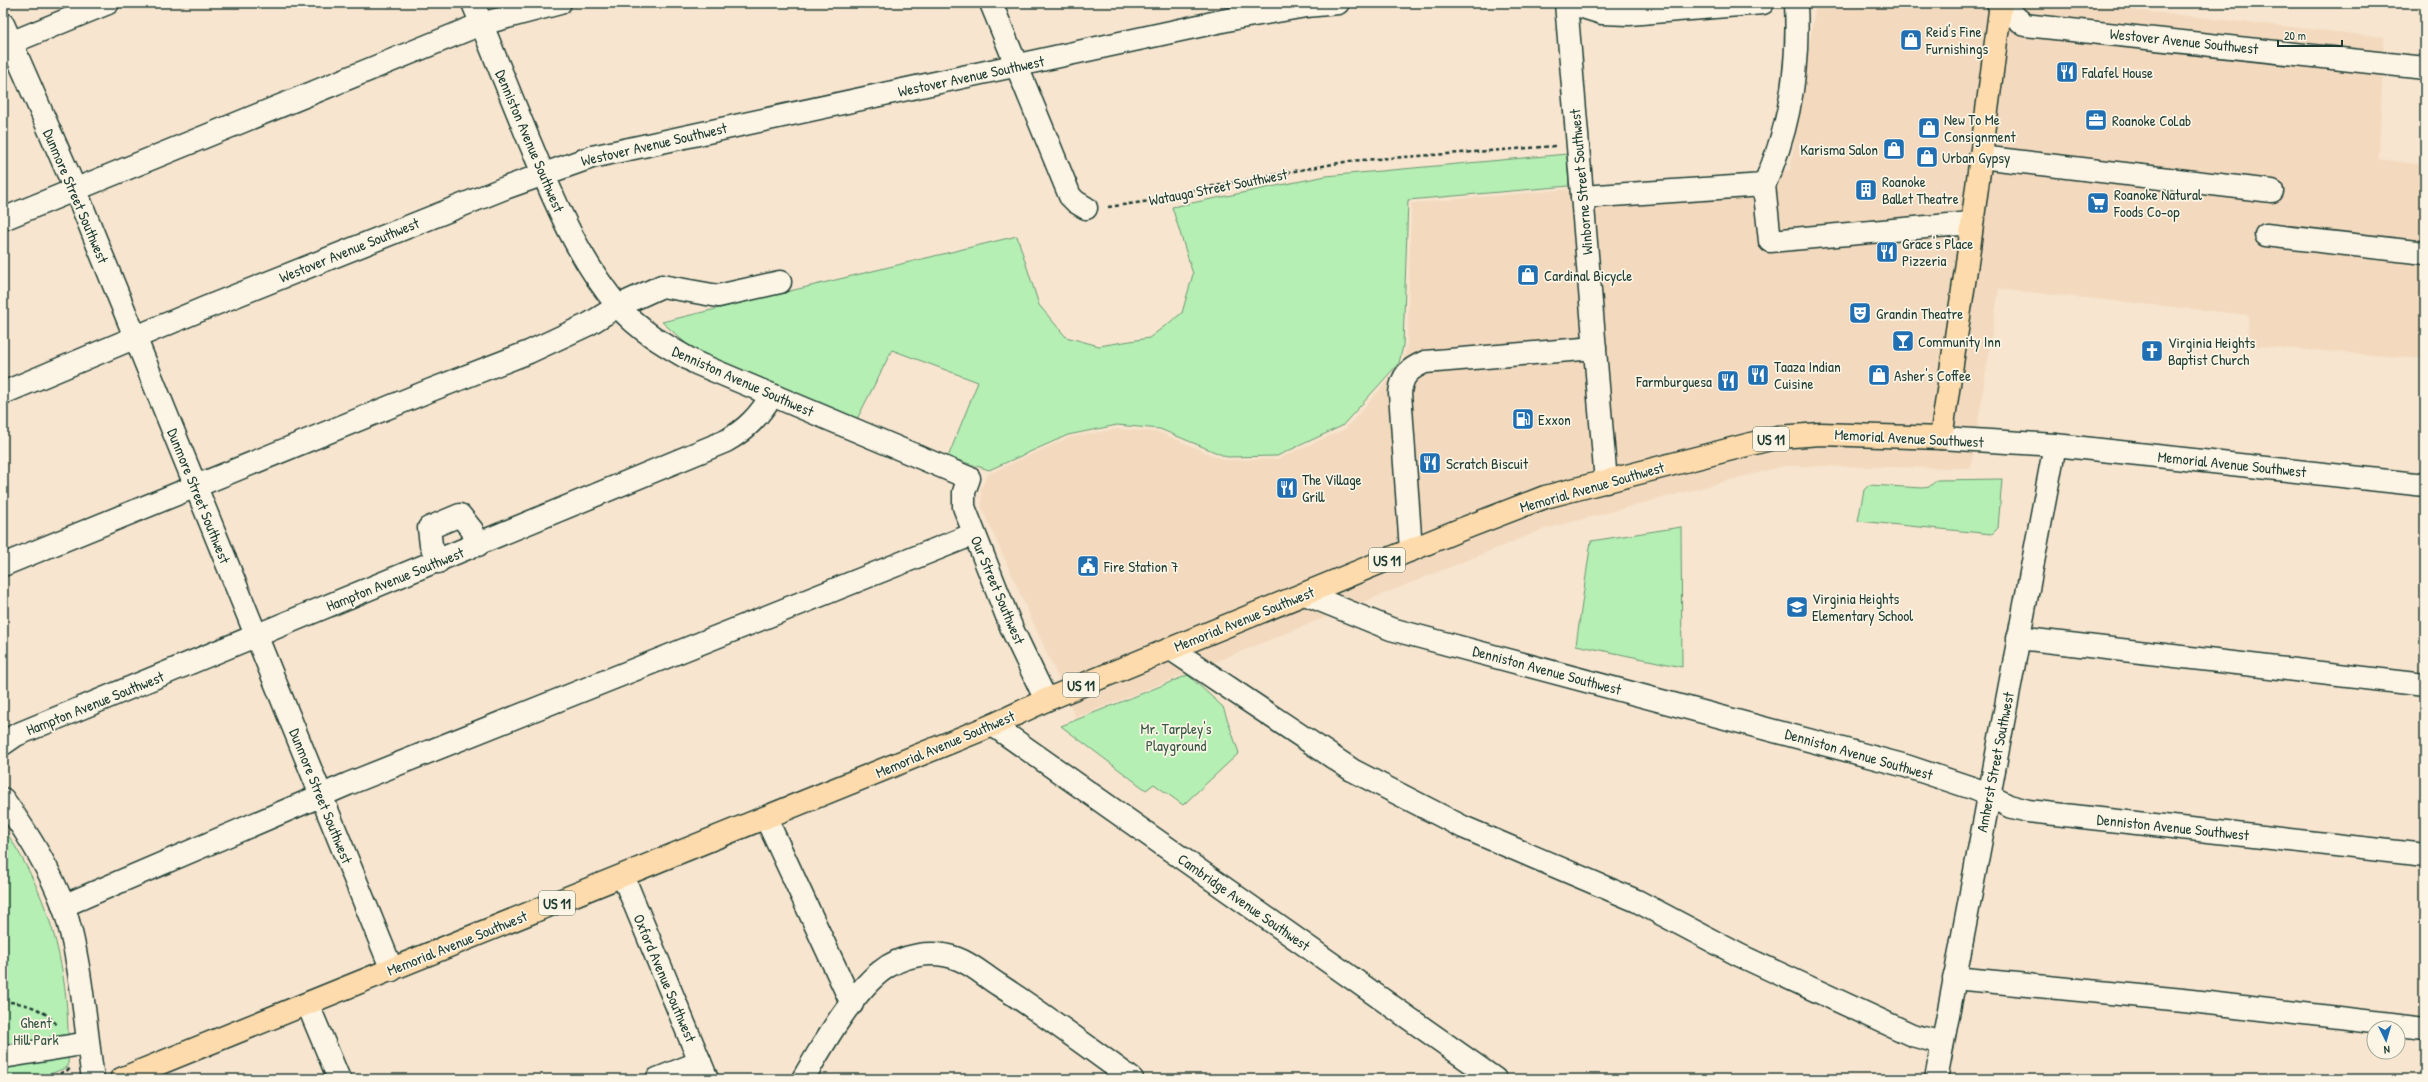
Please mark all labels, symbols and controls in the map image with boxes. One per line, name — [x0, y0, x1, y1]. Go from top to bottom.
place label: Reid's Fine Furnishings — [1925, 21, 1988, 59]
scale bar — [2278, 22, 2342, 48]
street label: Westover Avenue Southwest — [2109, 23, 2260, 59]
shop icon: Reid's Fine Furnishings — [1898, 27, 1924, 53]
text: 20 m — [2284, 27, 2306, 44]
street label: Westover Avenue Southwest — [896, 50, 1047, 102]
restaurant icon: Falafel House — [2054, 59, 2080, 85]
place label: Falafel House — [2081, 62, 2153, 83]
street label: Denniston Avenue Southwest — [490, 66, 570, 216]
street label: Winborne Street Southwest — [1564, 107, 1598, 256]
office icon: Roanoke CoLab — [2083, 107, 2109, 133]
place label: New To Me Consignment — [1944, 109, 2017, 147]
place label: Roanoke CoLab — [2112, 110, 2191, 131]
shop icon: New To Me Consignment — [1916, 115, 1942, 141]
street label: Westover Avenue Southwest — [579, 117, 730, 171]
street label: Dunmore Street Southwest — [38, 126, 114, 267]
shop icon: Karisma Salon — [1881, 136, 1907, 162]
place label: Karisma Salon — [1800, 139, 1878, 160]
shop icon: Urban Gypsy — [1914, 144, 1940, 170]
place label: Urban Gypsy — [1942, 147, 2010, 168]
street label: Watauga Street Southwest — [1147, 163, 1290, 211]
place label: Roanoke Ballet Theatre — [1882, 171, 1959, 209]
building icon: Roanoke Ballet Theatre — [1853, 177, 1879, 203]
place label: Roanoke Natural Foods Co-op — [2113, 184, 2202, 222]
supermarket icon: Roanoke Natural Foods Co-op — [2085, 190, 2111, 216]
street label: Westover Avenue Southwest — [276, 212, 423, 288]
place label: Grace's Place Pizzeria — [1902, 233, 1973, 271]
restaurant icon: Grace's Place Pizzeria — [1874, 239, 1900, 265]
shop icon: Cardinal Bicycle — [1515, 262, 1541, 288]
place label: Cardinal Bicycle — [1544, 265, 1632, 286]
theatre icon: Grandin Theatre — [1847, 300, 1873, 326]
place label: Grandin Theatre — [1876, 303, 1963, 324]
bar icon: Community Inn — [1890, 328, 1916, 354]
place label: Community Inn — [1918, 331, 2001, 352]
place label: Virginia Heights Baptist Church — [2168, 332, 2256, 370]
church icon: Virginia Heights Baptist Church — [2139, 338, 2165, 364]
street label: Denniston Avenue Southwest — [669, 340, 818, 422]
place label: Taaza Indian Cuisine — [1774, 356, 1841, 394]
restaurant icon: Taaza Indian Cuisine — [1745, 362, 1771, 388]
shop icon: Asher's Coffee — [1866, 362, 1892, 388]
place label: Asher's Coffee — [1894, 365, 1971, 386]
restaurant icon: Farmburguesa — [1715, 368, 1741, 394]
place label: Farmburguesa — [1635, 371, 1712, 392]
fuel station icon: Exxon — [1510, 406, 1536, 432]
place label: Exxon — [1538, 409, 1571, 430]
street label: Memorial Avenue Southwest — [1834, 424, 1985, 452]
street label: Dunmore Street Southwest — [162, 425, 236, 567]
road number: US 11 — [1753, 427, 1789, 451]
street label: Memorial Avenue Southwest — [2157, 446, 2308, 482]
restaurant icon: Scratch Biscuit — [1417, 450, 1443, 476]
place label: Scratch Biscuit — [1446, 453, 1529, 474]
street label: Memorial Avenue Southwest — [1517, 456, 1667, 518]
place label: The Village Grill — [1302, 469, 1362, 507]
restaurant icon: The Village Grill — [1274, 475, 1300, 501]
street label: Our Street Southwest — [966, 532, 1031, 648]
street label: Hampton Avenue Southwest — [323, 541, 468, 616]
road number: US 11 — [1369, 548, 1405, 572]
public building icon: Fire Station 7 — [1075, 553, 1101, 579]
place label: Fire Station 7 — [1103, 556, 1178, 577]
street label: Memorial Avenue Southwest — [1171, 581, 1318, 657]
place label: Virginia Heights Elementary School — [1812, 588, 1913, 626]
school or university icon: Virginia Heights Elementary School — [1784, 594, 1810, 620]
street label: Denniston Avenue Southwest — [1470, 640, 1624, 700]
street label: Hampton Avenue Southwest — [23, 665, 168, 740]
road number: US 11 — [1063, 673, 1099, 697]
street label: Amherst Street Southwest — [1971, 689, 2019, 834]
street label: Memorial Avenue Southwest — [872, 705, 1019, 783]
park label: Mr. Tarpley's Playground — [1141, 718, 1212, 756]
street label: Denniston Avenue Southwest — [1783, 723, 1936, 785]
street label: Dunmore Street Southwest — [284, 725, 358, 867]
street label: Denniston Avenue Southwest — [2096, 809, 2251, 846]
street label: Cambridge Avenue Southwest — [1174, 848, 1315, 956]
road number: US 11 — [539, 891, 575, 915]
street label: Memorial Avenue Southwest — [384, 905, 531, 981]
street label: Oxford Avenue Southwest — [629, 911, 702, 1046]
park label: Ghent Hill Park — [13, 1012, 59, 1050]
north arrow — [2366, 1020, 2406, 1060]
text: N — [2383, 1043, 2390, 1057]

